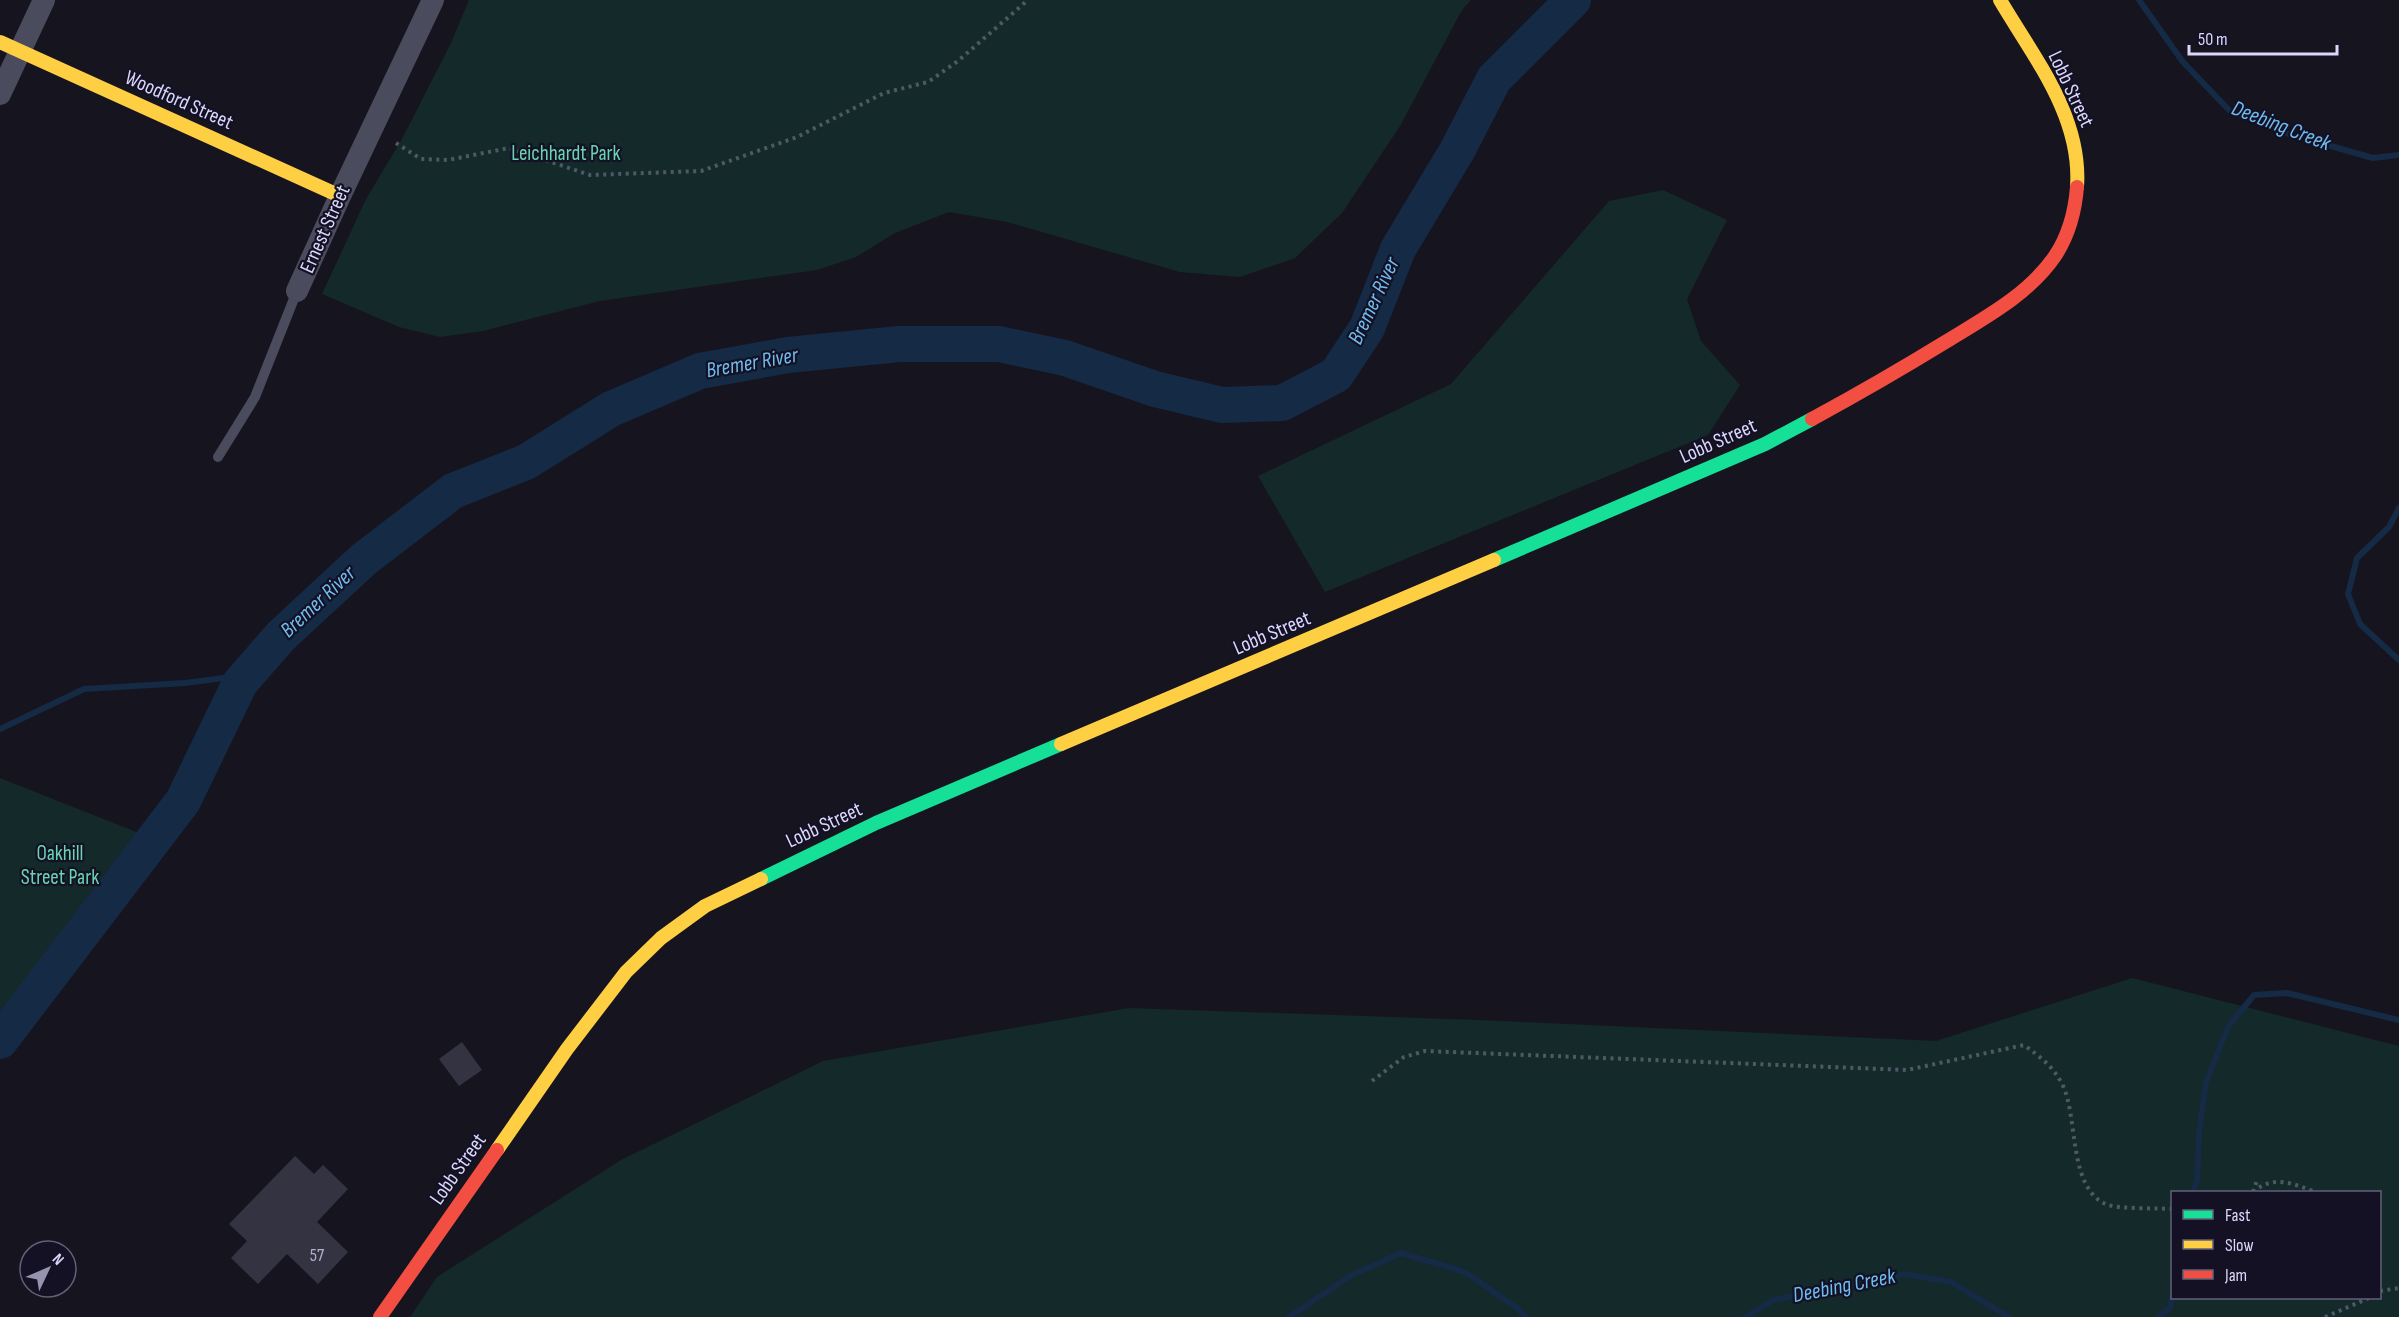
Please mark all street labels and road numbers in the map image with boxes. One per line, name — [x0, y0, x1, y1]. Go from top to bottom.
street label: Lobb Street — [2042, 47, 2100, 131]
street label: Woodford Street — [121, 65, 237, 135]
street label: Ernest Street — [295, 181, 355, 277]
street label: Lobb Street — [1676, 413, 1760, 469]
street label: Lobb Street — [1230, 606, 1314, 660]
street label: Lobb Street — [782, 796, 866, 854]
street label: Lobb Street — [424, 1129, 492, 1209]

